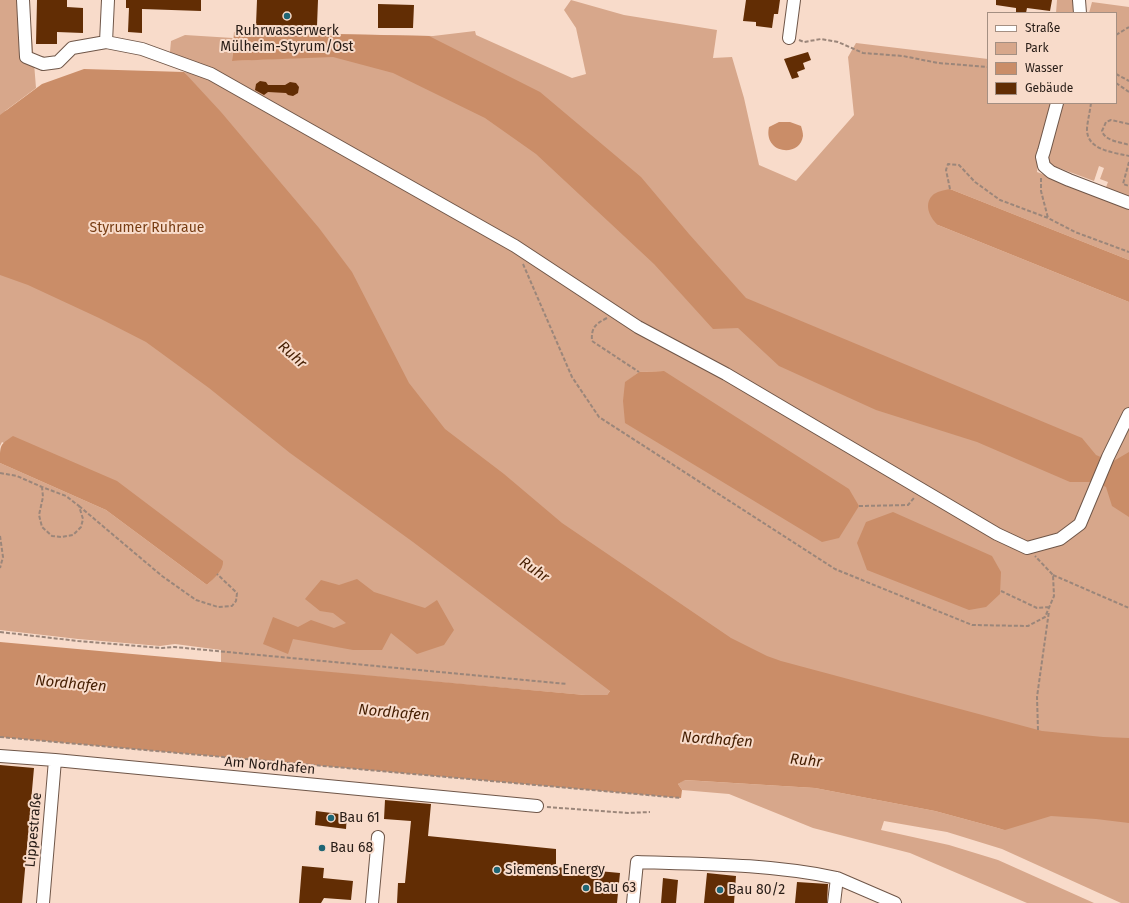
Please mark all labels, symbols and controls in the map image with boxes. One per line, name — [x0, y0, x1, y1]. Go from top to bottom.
marker: Ruhrwasserwerk Mülheim-Styrum/Ost — [282, 11, 292, 21]
legend — [987, 12, 1117, 104]
text: Straße — [1025, 21, 1060, 35]
place label: Ruhrwasserwerk Mülheim-Styrum/Ost — [220, 23, 354, 56]
text: Park — [1025, 41, 1049, 55]
text: Wasser — [1025, 61, 1063, 75]
text: Gebäude — [1025, 81, 1073, 95]
park label: Styrumer Ruhraue — [90, 220, 204, 236]
water label: Ruhr — [274, 338, 310, 372]
water label: Ruhr — [516, 553, 552, 587]
water label: Nordhafen — [35, 672, 107, 696]
water label: Nordhafen — [358, 701, 430, 725]
water label: Nordhafen — [681, 729, 753, 751]
water label: Ruhr — [789, 750, 823, 772]
street label: Am Nordhafen — [224, 754, 316, 778]
street label: Lippestraße — [22, 792, 46, 868]
place label: Bau 61 — [339, 810, 380, 826]
marker: Bau 61 — [326, 813, 336, 823]
place label: Bau 68 — [330, 840, 373, 856]
marker: Bau 68 — [317, 843, 327, 853]
place label: Siemens Energy — [505, 862, 605, 878]
marker: Siemens Energy — [492, 865, 502, 875]
place label: Bau 63 — [594, 880, 636, 896]
place label: Bau 80/2 — [728, 882, 785, 898]
marker: Bau 63 — [581, 883, 591, 893]
marker: Bau 80/2 — [715, 885, 725, 895]

